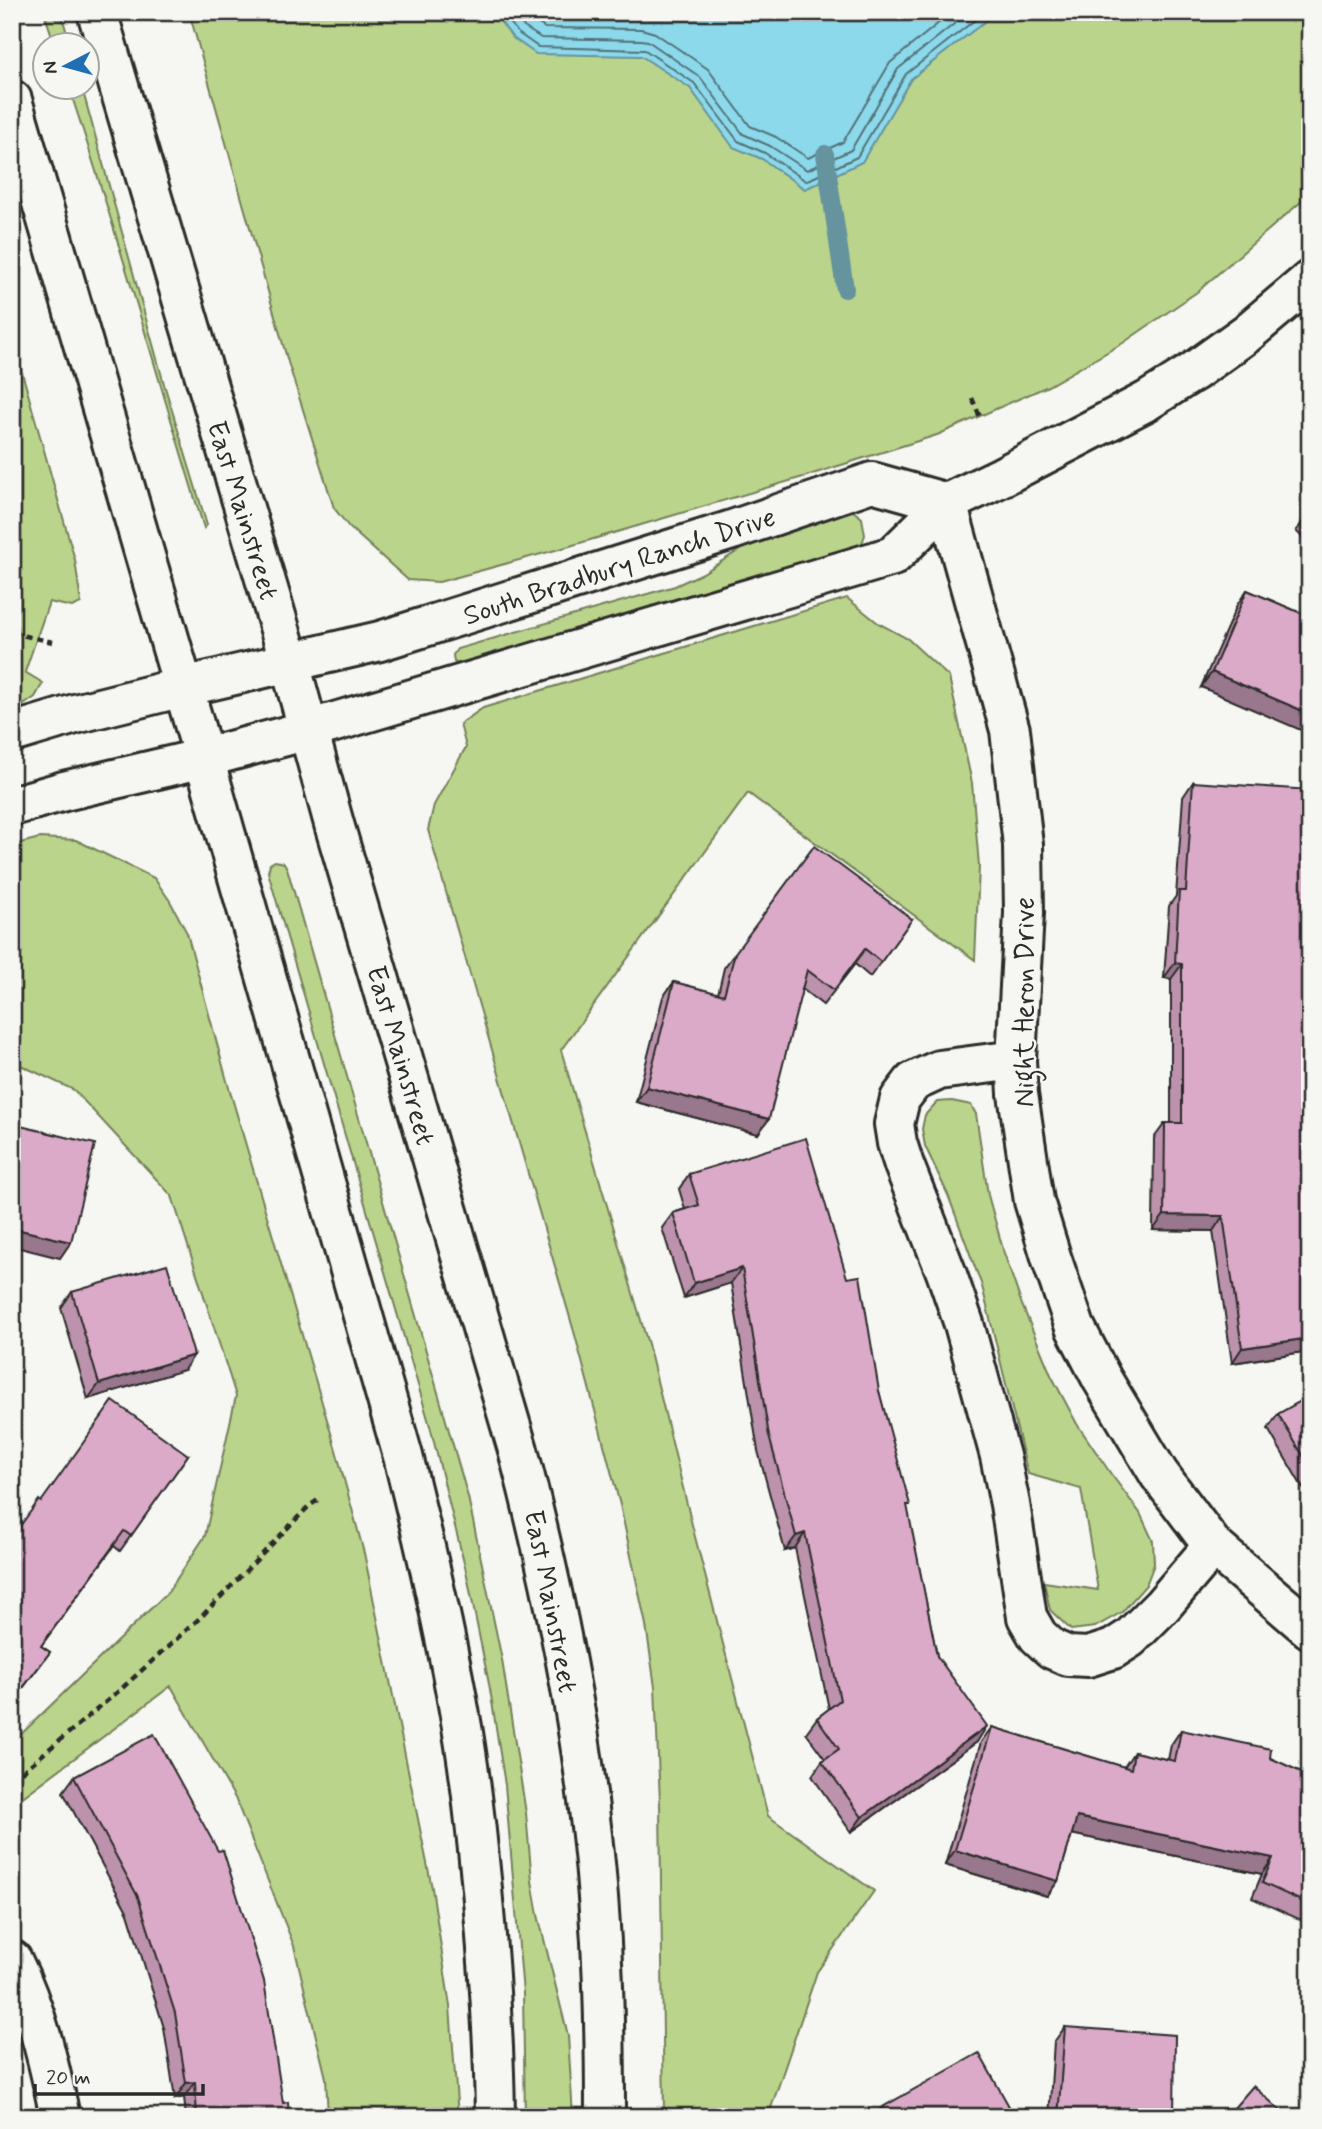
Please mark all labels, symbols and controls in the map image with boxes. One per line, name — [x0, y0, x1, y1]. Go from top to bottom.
north arrow — [32, 32, 102, 102]
text: N — [37, 60, 64, 75]
street label: East Mainstreet — [197, 417, 286, 605]
street label: South Bradbury Ranch Drive — [459, 499, 781, 635]
street label: Night Heron Drive — [1007, 897, 1047, 1107]
street label: East Mainstreet — [356, 961, 443, 1150]
street label: East Mainstreet — [514, 1507, 585, 1696]
scale bar — [35, 2052, 203, 2096]
text: 20 m — [46, 2064, 91, 2092]

